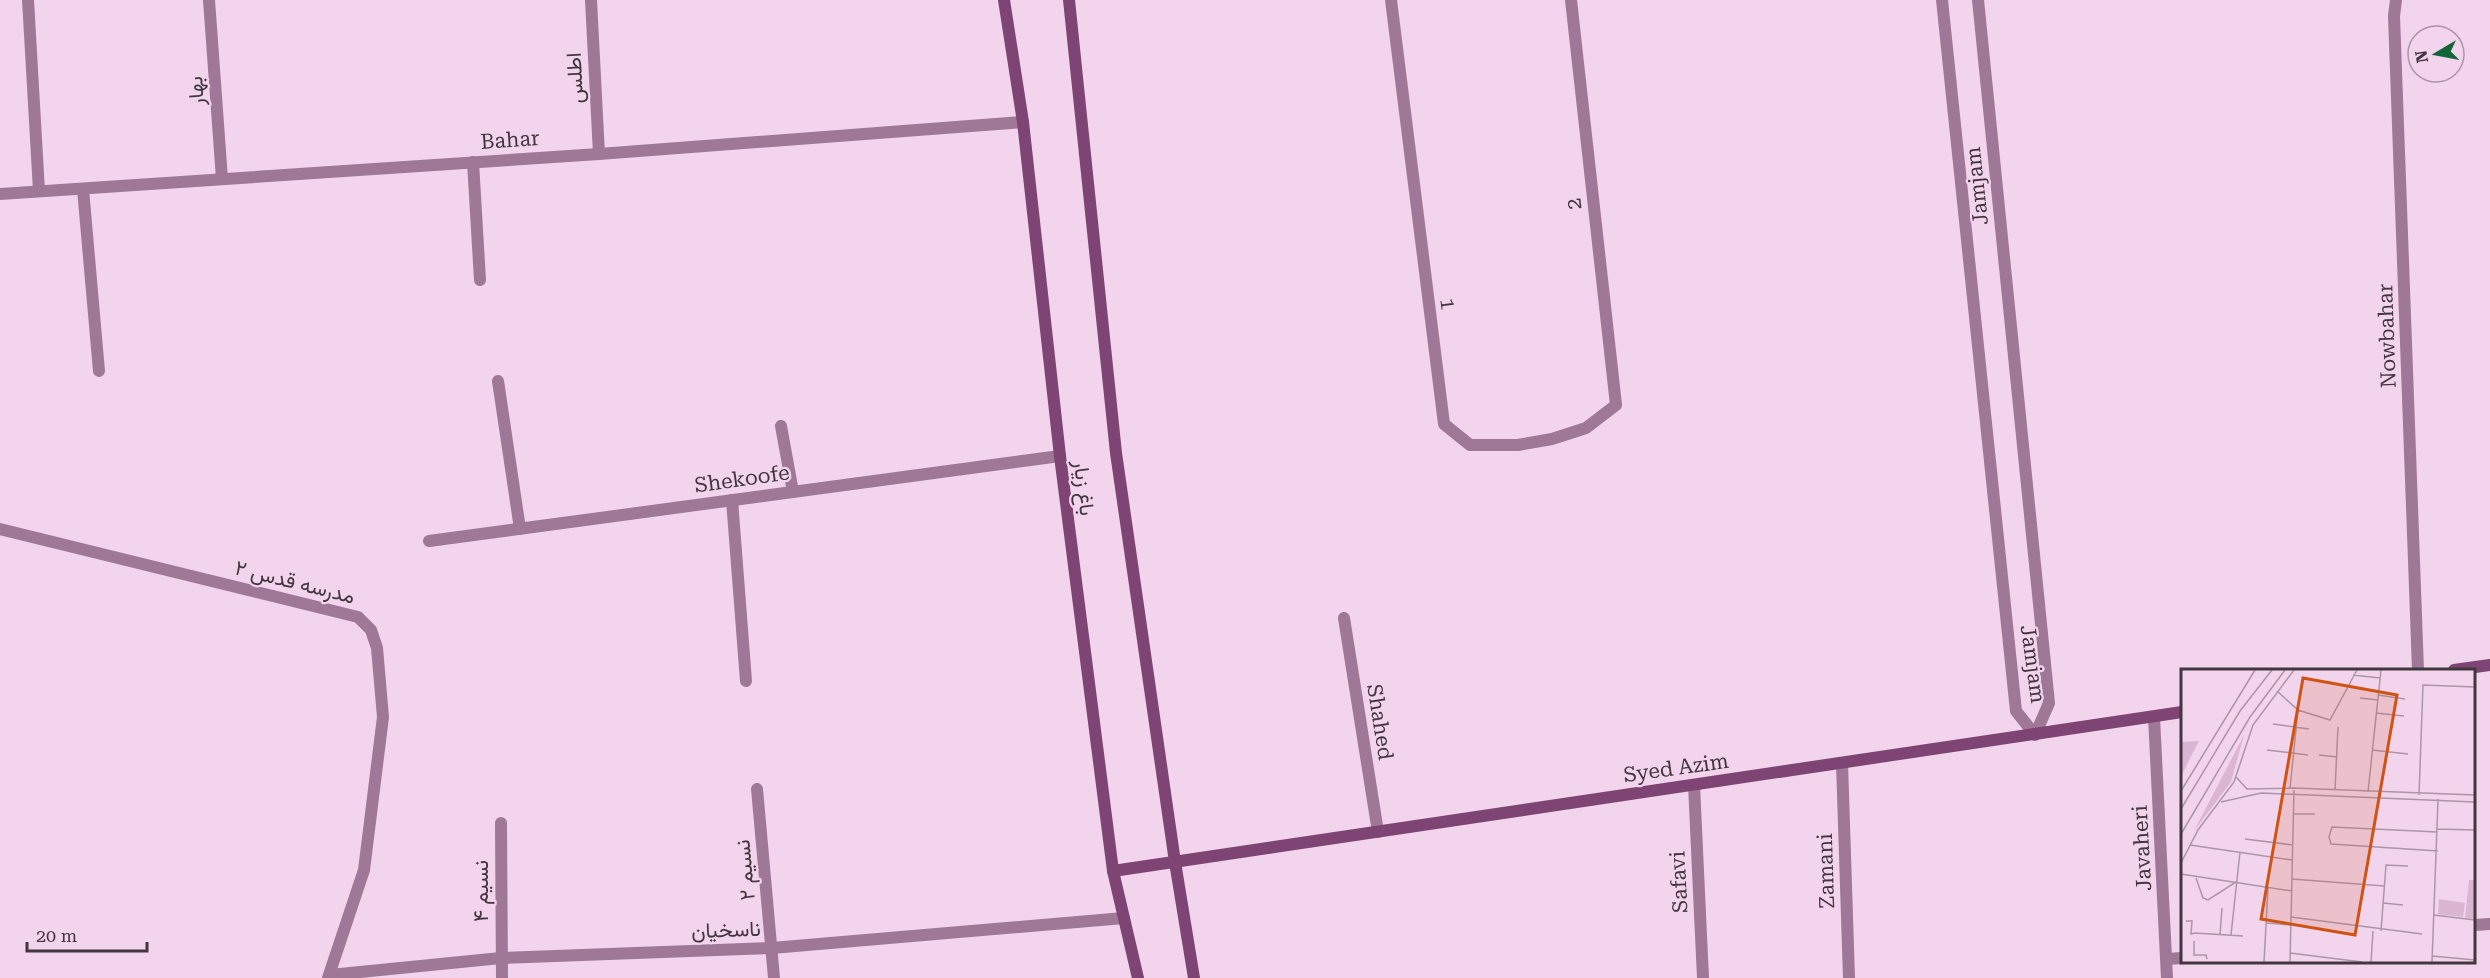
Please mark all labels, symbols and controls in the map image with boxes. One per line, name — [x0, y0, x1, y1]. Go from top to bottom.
north arrow — [2406, 24, 2466, 84]
text: N — [2411, 49, 2432, 64]
street label: اطلس — [562, 52, 588, 104]
street label: بهار — [183, 75, 210, 107]
street label: Bahar — [480, 126, 541, 154]
street label: Jamjam — [1961, 146, 1993, 226]
street label: 2 — [1561, 197, 1587, 211]
street label: Nowbahar — [2373, 283, 2401, 389]
street label: 1 — [1435, 297, 1461, 311]
street label: باغ زیار — [1067, 458, 1099, 517]
street label: Shekoofe — [693, 460, 791, 498]
street label: مدرسه قدس ۲ — [232, 556, 357, 609]
street label: Jamjam — [2016, 623, 2050, 705]
inset map — [2181, 669, 2475, 963]
street label: Shahed — [1362, 682, 1398, 762]
street label: Syed Azim — [1622, 749, 1730, 787]
street label: Javaheri — [2128, 804, 2156, 891]
street label: Zamani — [1813, 833, 1839, 909]
street label: نسیم ۲ — [730, 838, 762, 901]
street label: Safavi — [1665, 850, 1693, 914]
street label: نسیم ۴ — [469, 860, 495, 922]
scale bar — [27, 915, 147, 953]
street label: ناسخیان — [691, 917, 761, 943]
text: 20 m — [36, 925, 77, 946]

